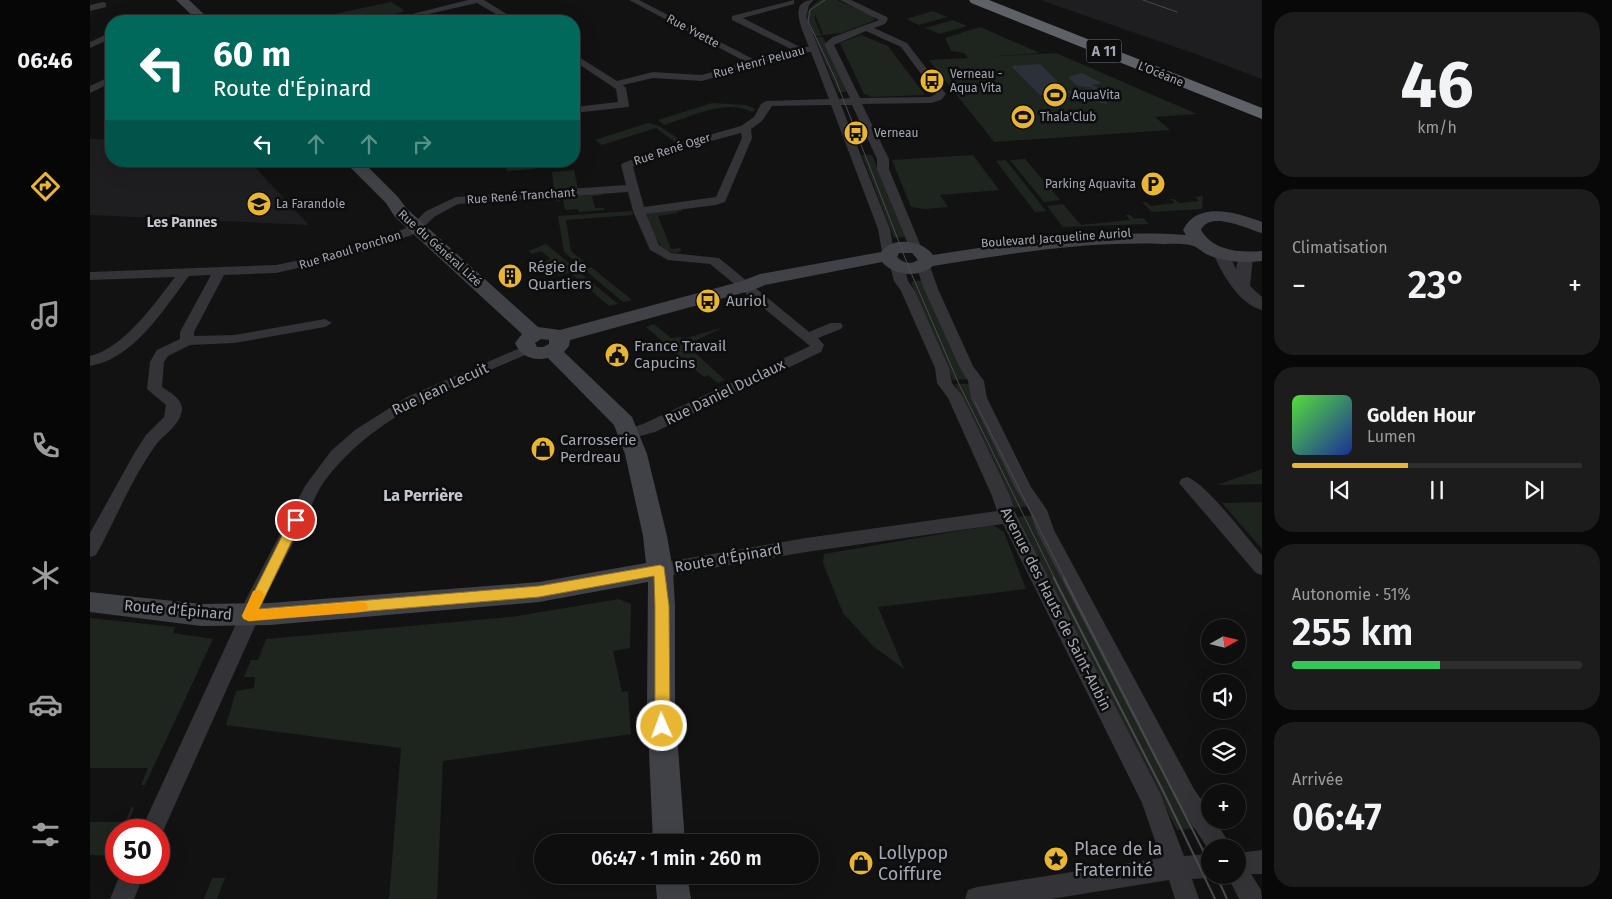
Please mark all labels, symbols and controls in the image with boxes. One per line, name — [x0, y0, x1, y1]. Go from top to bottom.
street label: Rue Yvette — [664, 11, 722, 51]
text: 60 m — [213, 33, 291, 75]
icon: left — [130, 35, 195, 100]
road number: A 11 — [1086, 40, 1122, 62]
street label: Rue Henri Peluau — [712, 43, 806, 81]
text: 46 — [1400, 46, 1474, 124]
text: 06:46 — [17, 47, 73, 74]
street label: L’Océane — [1136, 59, 1186, 89]
place label: Verneau - Aqua Vita — [950, 67, 1003, 95]
bus stop icon: Verneau - Aqua Vita — [919, 68, 945, 94]
text: Route d'Épinard — [213, 75, 372, 102]
sports icon: AquaVita — [1042, 82, 1068, 108]
place label: AquaVita — [1072, 88, 1120, 102]
sports icon: Thala'Club — [1010, 104, 1036, 130]
place label: Thala'Club — [1040, 110, 1096, 124]
text: km/h — [1417, 118, 1457, 137]
bus stop icon: Verneau — [843, 120, 869, 146]
place label: Verneau — [874, 126, 919, 140]
icon: left — [249, 130, 277, 158]
icon: ahead — [302, 130, 330, 158]
icon: ahead — [355, 130, 383, 158]
icon: right — [408, 130, 436, 158]
street label: Rue René Oger — [632, 130, 712, 168]
icon: directions — [28, 169, 63, 204]
parking icon: Parking Aquavita — [1140, 171, 1166, 197]
place label: Parking Aquavita — [1045, 177, 1136, 191]
street label: Rue René Tranchant — [466, 185, 576, 207]
school or university icon: La Farandole — [246, 191, 272, 217]
place label: La Farandole — [276, 197, 345, 211]
street label: Rue du Général Lizé — [395, 207, 485, 289]
district label: Les Pannes — [147, 214, 218, 231]
street label: Boulevard Jacqueline Auriol — [980, 226, 1132, 250]
street label: Rue Raoul Ponchon — [297, 228, 403, 272]
text: Climatisation — [1292, 238, 1388, 257]
place label: Régie de Quartiers — [528, 258, 591, 293]
text: 23° — [1408, 262, 1466, 308]
building icon: Régie de Quartiers — [497, 263, 523, 289]
text: − — [1292, 269, 1306, 302]
text: + — [1568, 269, 1582, 302]
bus stop icon: Auriol — [695, 288, 721, 314]
place label: Auriol — [726, 292, 767, 310]
icon: music — [28, 298, 63, 333]
place label: France Travail Capucins — [634, 337, 727, 372]
public building icon: France Travail Capucins — [604, 342, 630, 368]
street label: Rue Daniel Duclaux — [662, 355, 789, 429]
street label: Rue Jean Lecuit — [389, 359, 492, 419]
text: Golden Hour — [1367, 404, 1476, 427]
text: Lumen — [1367, 427, 1416, 446]
icon: phone — [28, 428, 63, 463]
place label: Carrosserie Perdreau — [560, 431, 637, 466]
shop icon: Carrosserie Perdreau — [530, 436, 556, 462]
icon: previous — [1326, 476, 1354, 504]
icon: pause — [1423, 476, 1451, 504]
icon: next — [1520, 476, 1548, 504]
district label: La Perrière — [383, 486, 463, 505]
pin — [275, 499, 317, 541]
street label: Avenue des Hauts de Saint-Aubin — [997, 504, 1115, 714]
icon: arrive — [282, 506, 310, 534]
street label: Route d'Épinard — [673, 540, 783, 576]
icon: climate — [28, 558, 63, 593]
text: Autonomie · 51% — [1292, 585, 1411, 604]
street label: Route d'Épinard — [123, 596, 233, 624]
text: 255 km — [1292, 609, 1413, 655]
north arrow — [1201, 619, 1246, 664]
map controls — [1201, 619, 1246, 884]
button: sound — [1201, 674, 1246, 719]
icon: car — [28, 687, 63, 722]
position arrow — [635, 699, 687, 751]
button: layers — [1201, 729, 1246, 774]
text: Arrivée — [1292, 770, 1343, 789]
button: + — [1201, 784, 1246, 829]
text: 06:47 — [1292, 794, 1382, 840]
icon: filters — [28, 817, 63, 852]
speed limit sign: 50 — [105, 819, 170, 884]
place label: Place de la Fraternité — [1074, 838, 1162, 881]
button: − — [1201, 839, 1246, 884]
place label: Lollypop Coiffure — [878, 842, 948, 885]
place icon: Place de la Fraternité — [1043, 846, 1069, 872]
text: 06:47 · 1 min · 260 m — [591, 847, 762, 870]
shop icon: Lollypop Coiffure — [848, 850, 874, 876]

